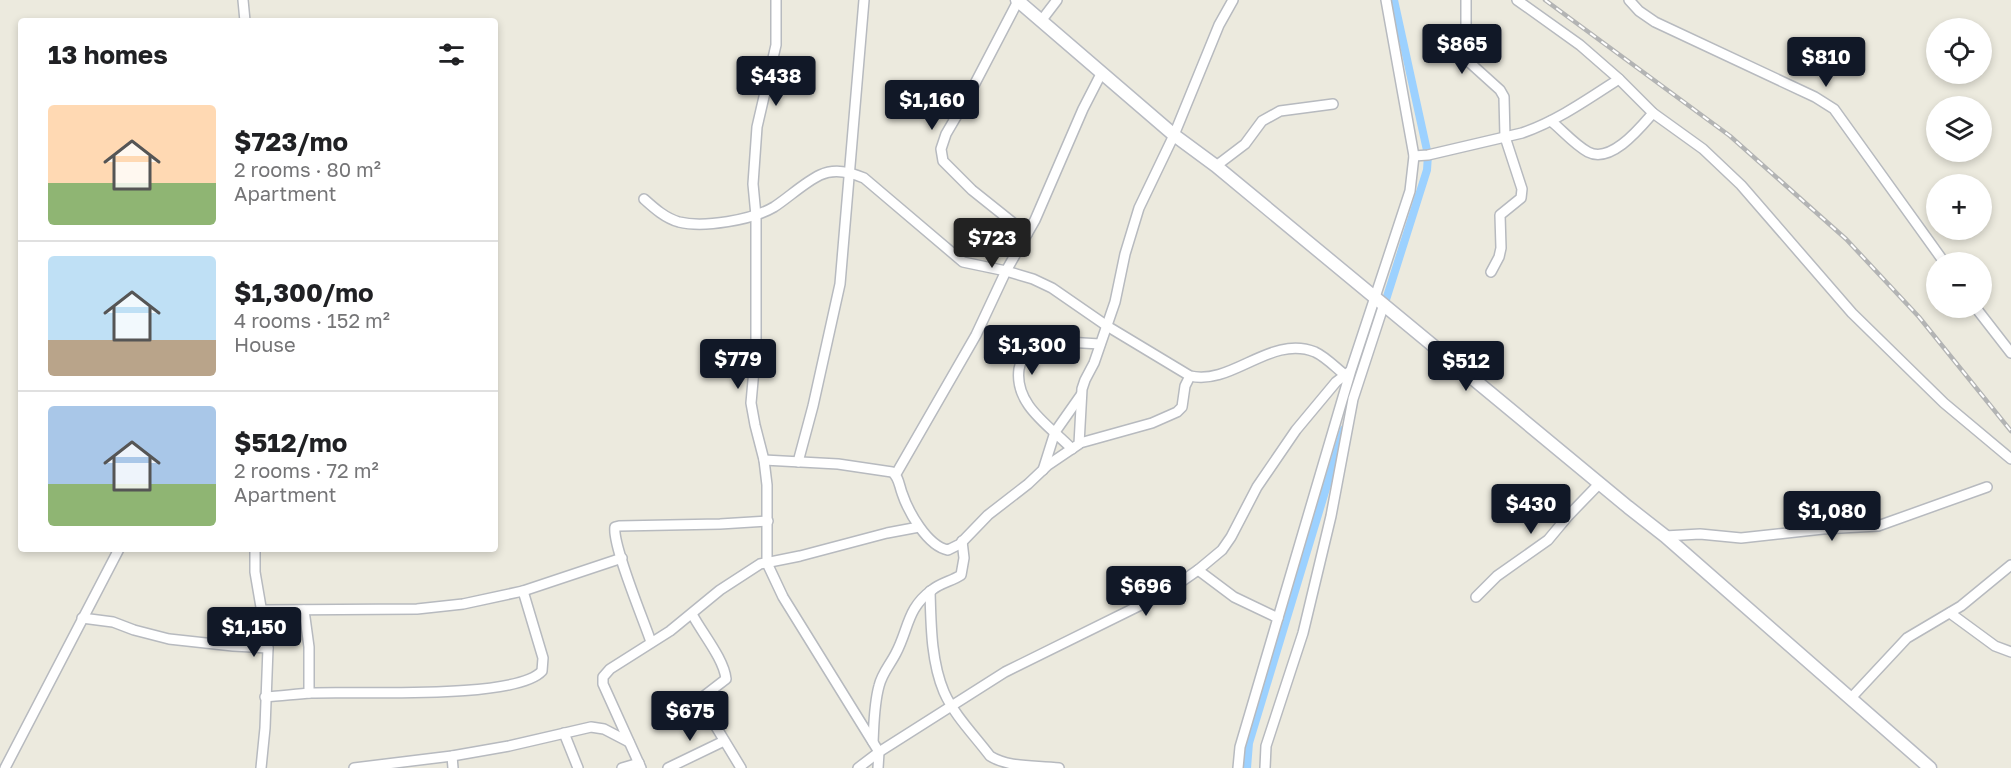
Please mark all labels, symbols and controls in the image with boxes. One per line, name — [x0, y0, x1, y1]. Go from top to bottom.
map controls — [1926, 18, 1992, 318]
button: locate — [1926, 18, 1992, 84]
pin: $865 — [1426, 24, 1498, 75]
text: $865 — [1436, 31, 1488, 55]
pin: $810 — [1790, 37, 1862, 88]
icon: filters — [435, 38, 468, 71]
text: 13 homes — [48, 39, 168, 70]
text: $810 — [1801, 44, 1851, 68]
pin: $438 — [740, 56, 812, 107]
text: $438 — [751, 63, 801, 87]
pin: $1,160 — [883, 80, 981, 131]
text: $1,160 — [899, 87, 965, 111]
button: layers — [1926, 96, 1992, 162]
text: $723/mo — [234, 126, 348, 157]
icon: home — [96, 129, 168, 201]
text: 2 rooms · 80 m² — [234, 157, 381, 181]
button: + — [1926, 174, 1992, 240]
text: Apartment — [234, 181, 337, 205]
pin: $723 — [956, 218, 1028, 269]
text: $723 — [968, 225, 1016, 249]
button: − — [1926, 252, 1992, 318]
text: $1,300/mo — [234, 277, 374, 308]
icon: home — [96, 280, 168, 352]
text: 4 rooms · 152 m² — [234, 308, 390, 332]
pin: $1,300 — [983, 325, 1081, 376]
text: House — [234, 332, 296, 356]
text: $1,300 — [998, 332, 1066, 356]
pin: $779 — [702, 339, 774, 390]
pin: $512 — [1430, 341, 1502, 392]
text: $779 — [714, 346, 762, 370]
text: $512 — [1442, 348, 1490, 372]
text: $512/mo — [234, 427, 347, 458]
icon: home — [96, 430, 168, 502]
text: 2 rooms · 72 m² — [234, 458, 379, 482]
text: Apartment — [234, 482, 337, 506]
pin: $430 — [1495, 484, 1567, 535]
text: $430 — [1505, 491, 1557, 515]
pin: $1,080 — [1783, 491, 1881, 542]
text: $1,080 — [1798, 498, 1866, 522]
pin: $696 — [1110, 566, 1182, 617]
text: $696 — [1120, 573, 1172, 597]
pin: $1,150 — [205, 607, 303, 658]
text: $1,150 — [221, 614, 287, 638]
pin: $675 — [654, 691, 726, 742]
text: $675 — [665, 698, 715, 722]

